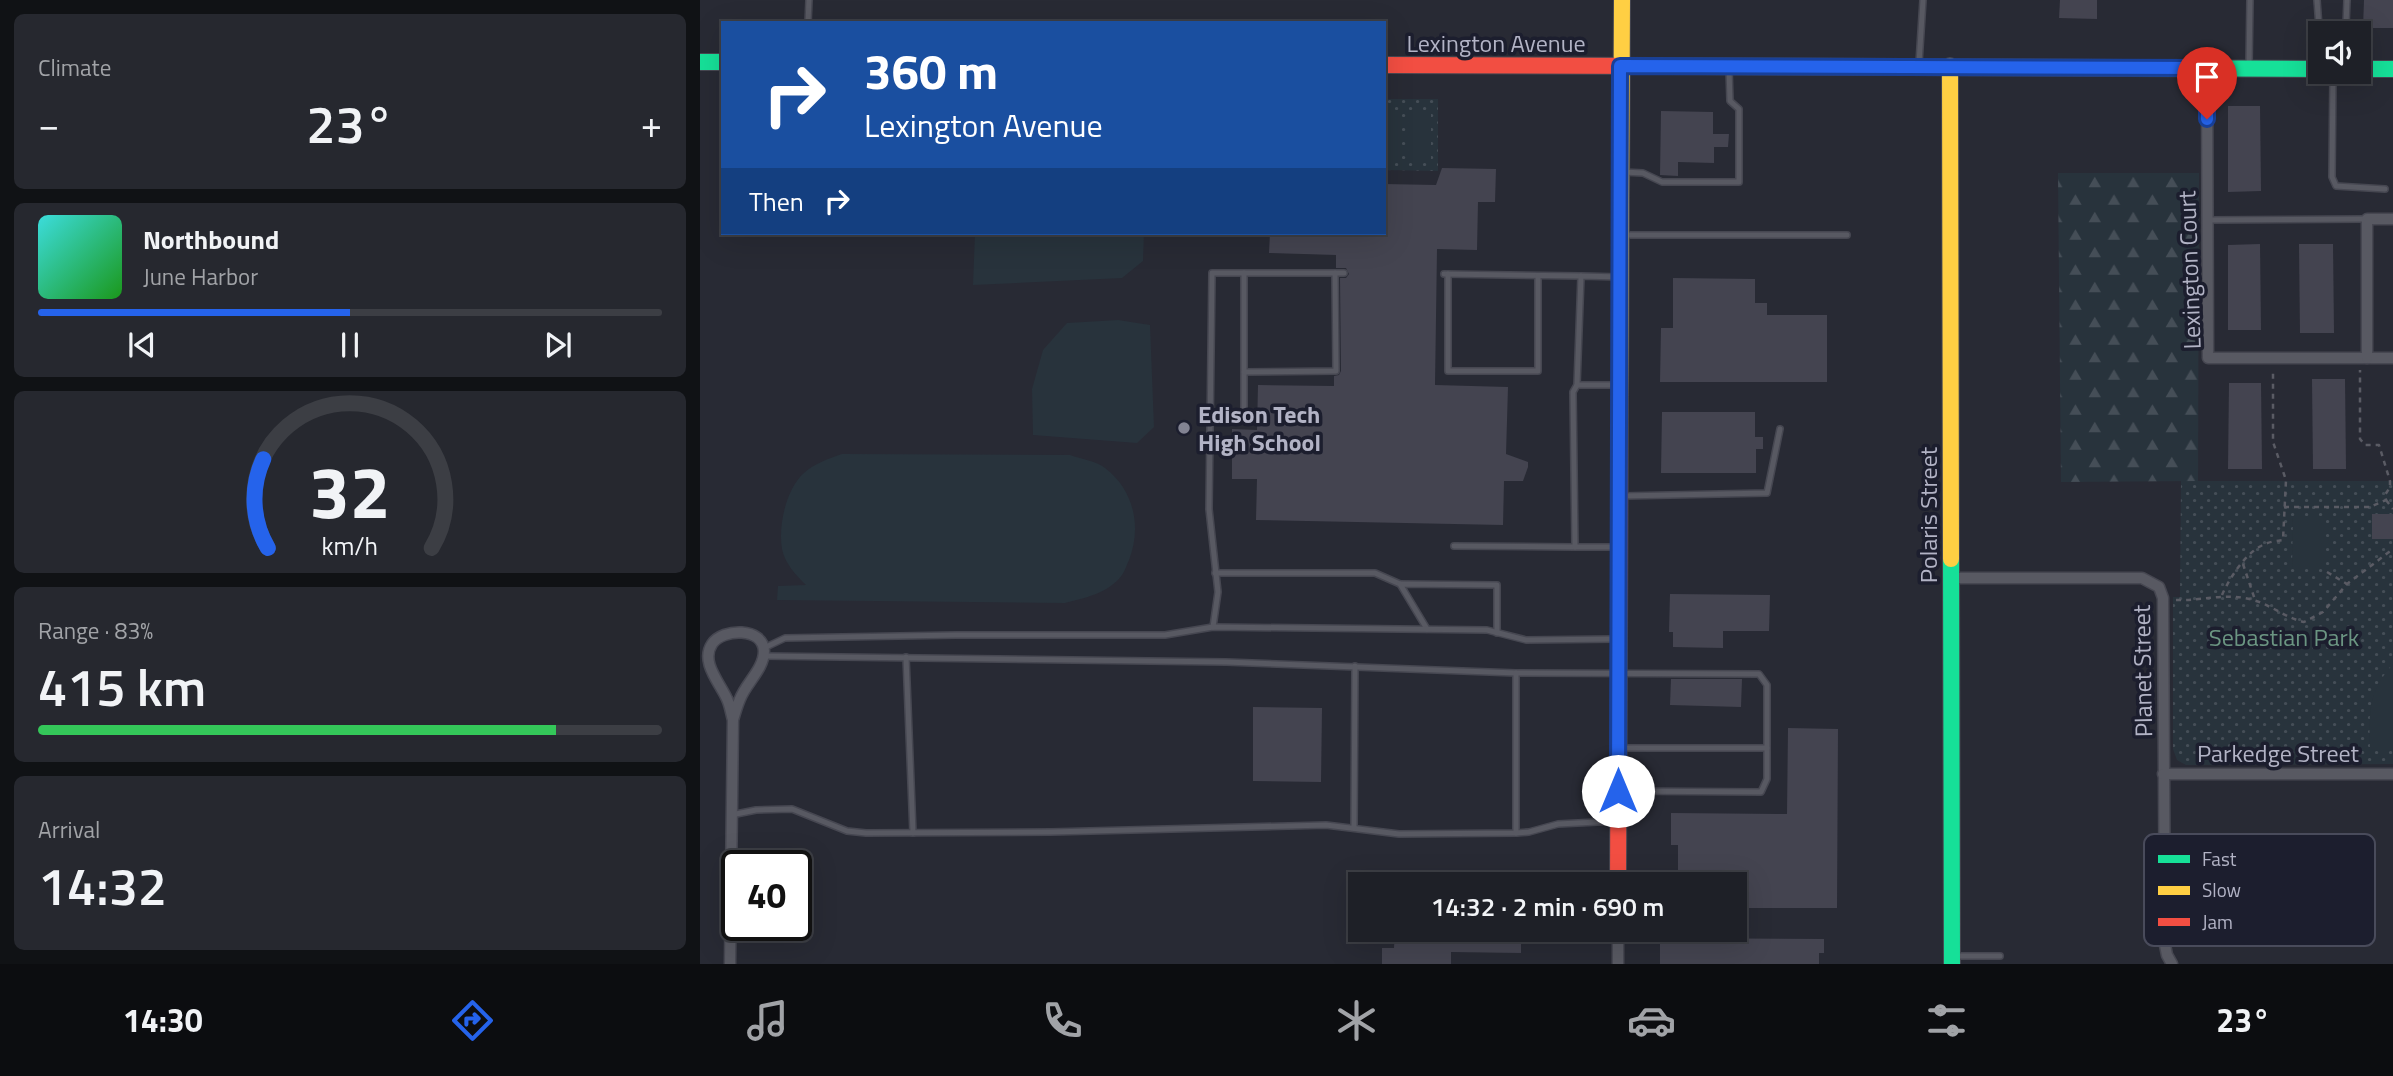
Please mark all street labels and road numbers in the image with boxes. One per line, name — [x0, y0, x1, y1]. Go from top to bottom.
street label: Lexington Avenue — [1406, 25, 1586, 61]
street label: Lexington Court — [2168, 189, 2210, 350]
street label: Polaris Street — [1910, 446, 1946, 583]
street label: Planet Street — [2123, 604, 2161, 737]
street label: Parkedge Street — [2197, 735, 2360, 771]

